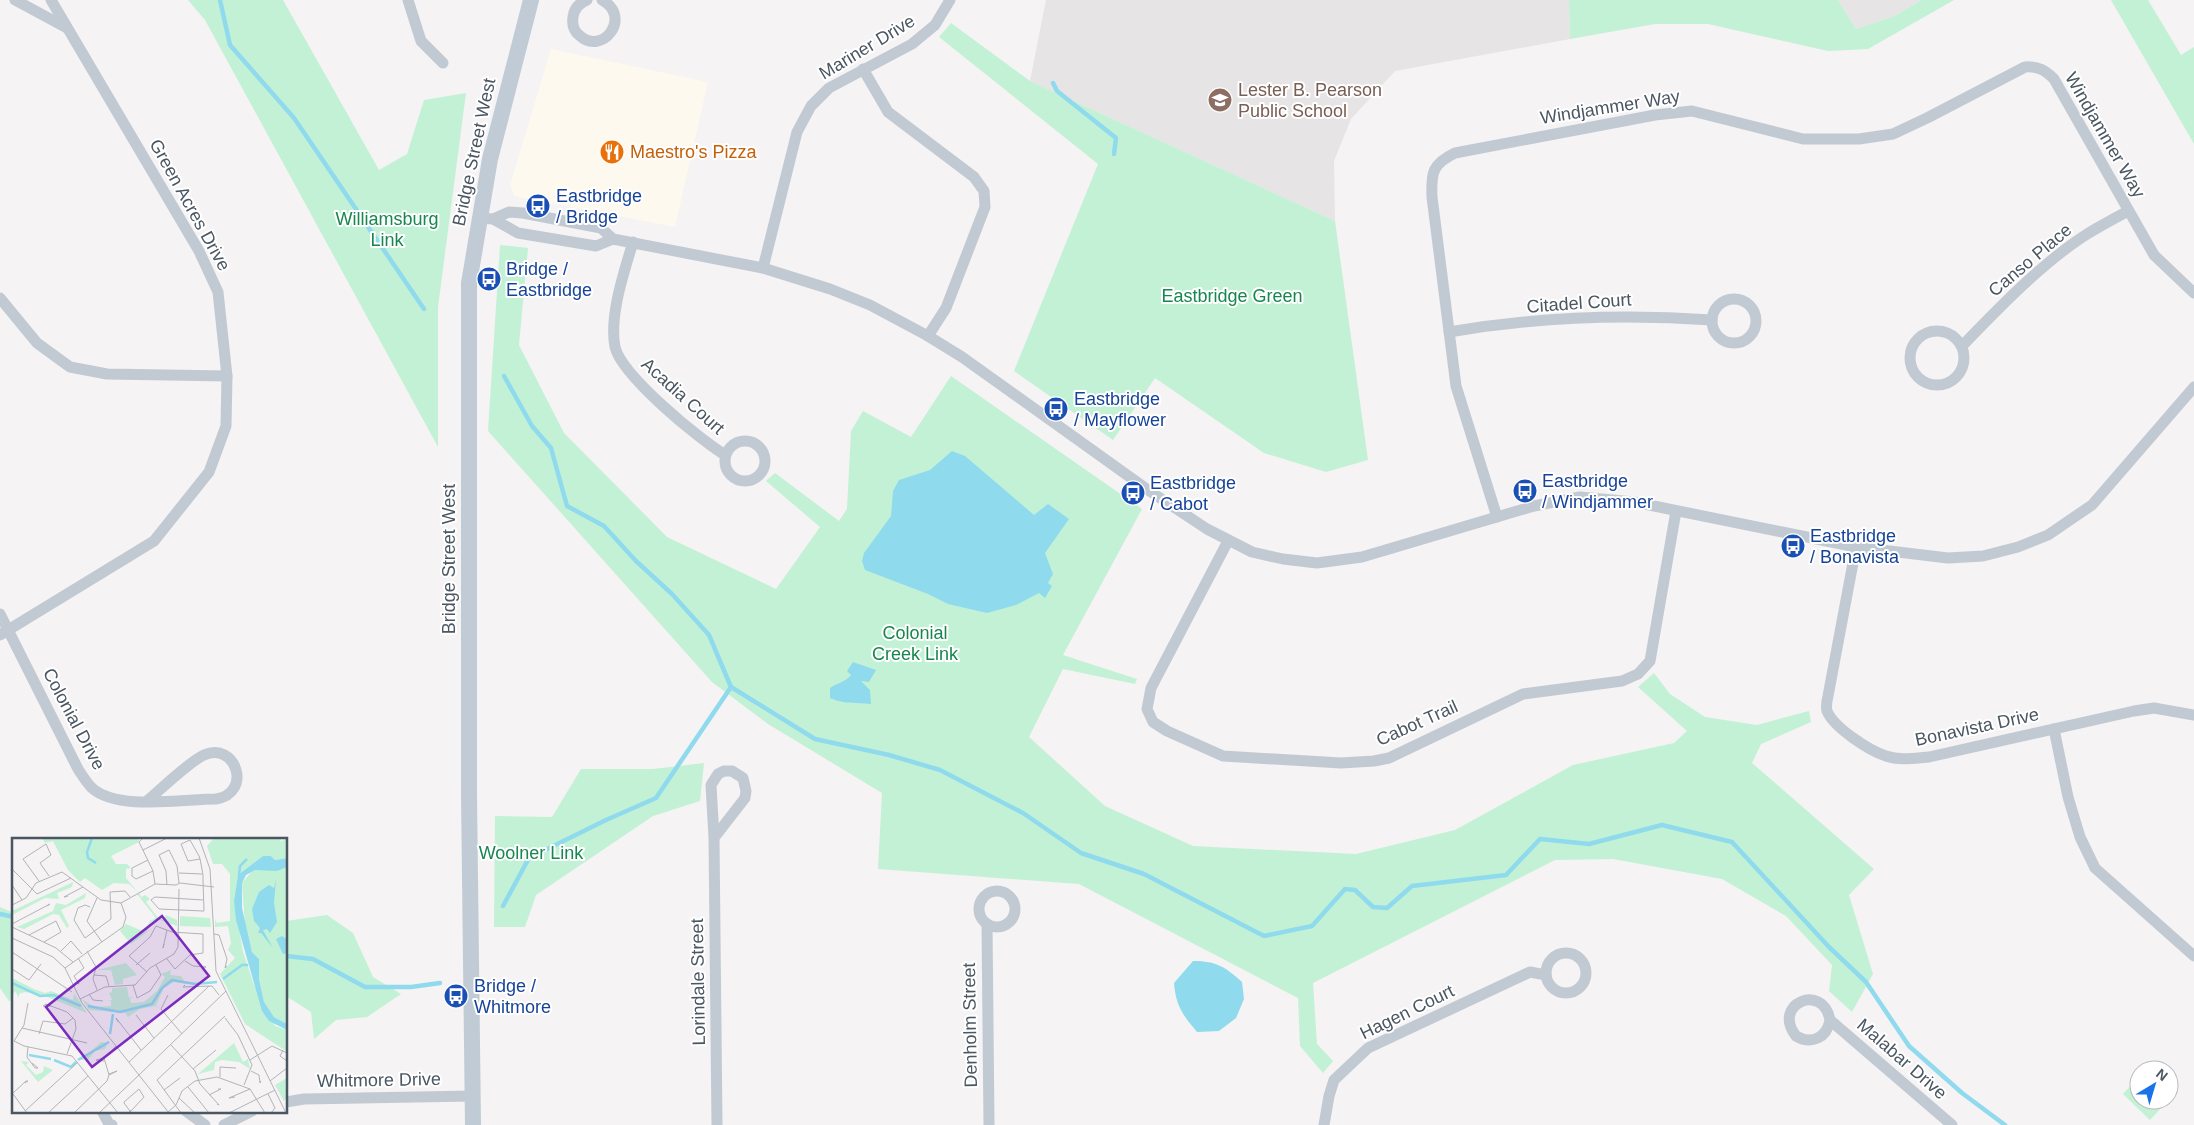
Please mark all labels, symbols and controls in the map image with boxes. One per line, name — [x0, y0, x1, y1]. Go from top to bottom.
street label: Mariner Drive — [816, 11, 918, 83]
street label: Windjammer Way — [2061, 69, 2149, 201]
street label: Bridge Street West — [449, 76, 499, 228]
place label: Lester B. Pearson Public School — [1238, 80, 1382, 121]
street label: Windjammer Way — [1539, 86, 1681, 128]
school or university icon: Lester B. Pearson Public School — [1207, 87, 1233, 113]
street label: Green Acres Drive — [146, 136, 234, 274]
restaurant icon: Maestro's Pizza — [599, 139, 625, 165]
place label: Maestro's Pizza — [630, 142, 757, 162]
place label: Eastbridge / Bridge — [556, 186, 642, 227]
bus stop icon: Eastbridge / Bridge — [525, 193, 551, 219]
park label: Williamsburg Link — [335, 209, 439, 250]
street label: Canso Place — [1984, 220, 2076, 300]
place label: Bridge / Eastbridge — [506, 259, 592, 300]
bus stop icon: Bridge / Eastbridge — [476, 266, 502, 292]
park label: Eastbridge Green — [1161, 286, 1303, 306]
street label: Citadel Court — [1526, 289, 1632, 317]
street label: Acadia Court — [638, 354, 728, 438]
place label: Eastbridge / Mayflower — [1074, 389, 1166, 430]
bus stop icon: Eastbridge / Mayflower — [1043, 396, 1069, 422]
place label: Eastbridge / Windjammer — [1542, 471, 1653, 512]
place label: Eastbridge / Cabot — [1150, 473, 1236, 514]
bus stop icon: Eastbridge / Windjammer — [1512, 478, 1538, 504]
bus stop icon: Eastbridge / Cabot — [1120, 480, 1146, 506]
street label: Bridge Street West — [439, 484, 459, 634]
place label: Eastbridge / Bonavista — [1810, 526, 1900, 567]
bus stop icon: Eastbridge / Bonavista — [1780, 533, 1806, 559]
park label: Colonial Creek Link — [872, 623, 959, 664]
street label: Colonial Drive — [39, 665, 109, 773]
street label: Cabot Trail — [1373, 696, 1461, 750]
street label: Bonavista Drive — [1913, 704, 2041, 750]
inset map — [12, 838, 288, 1112]
park label: Woolner Link — [479, 843, 584, 863]
street label: Lorindale Street — [687, 918, 709, 1046]
street label: Denholm Street — [959, 962, 981, 1088]
place label: Bridge / Whitmore — [474, 976, 551, 1017]
street label: Hagen Court — [1357, 981, 1457, 1043]
bus stop icon: Bridge / Whitmore — [443, 983, 469, 1009]
street label: Malabar Drive — [1853, 1015, 1951, 1103]
north arrow — [2129, 1060, 2179, 1110]
text: N — [2153, 1065, 2171, 1084]
street label: Whitmore Drive — [317, 1069, 441, 1091]

